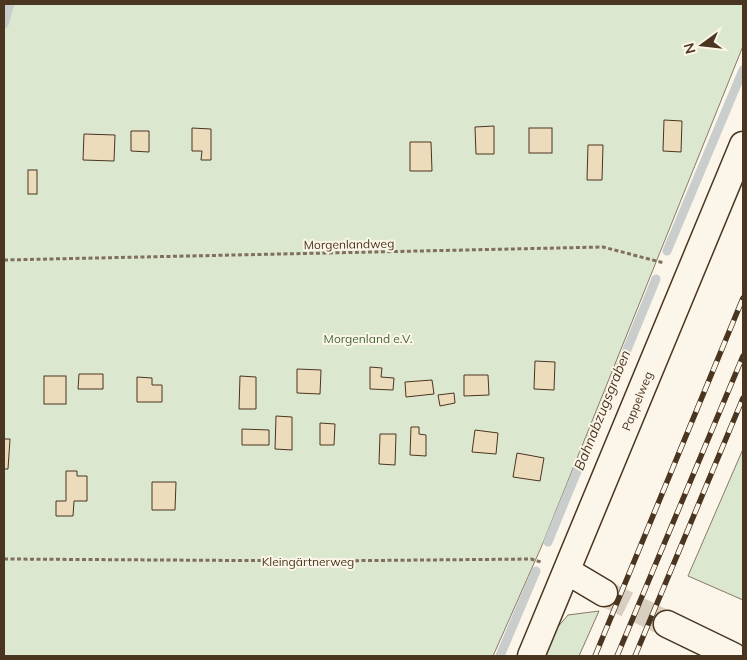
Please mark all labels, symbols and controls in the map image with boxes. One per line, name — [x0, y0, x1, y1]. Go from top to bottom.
north arrow — [677, 20, 727, 70]
text: N — [679, 41, 700, 56]
street label: Morgenlandweg — [304, 236, 394, 252]
park label: Morgenland e.V. — [324, 331, 412, 346]
water label: Bahnabzugsgraben — [570, 347, 634, 473]
street label: Pappelweg — [618, 369, 656, 433]
street label: Kleingärtnerweg — [262, 554, 354, 569]

